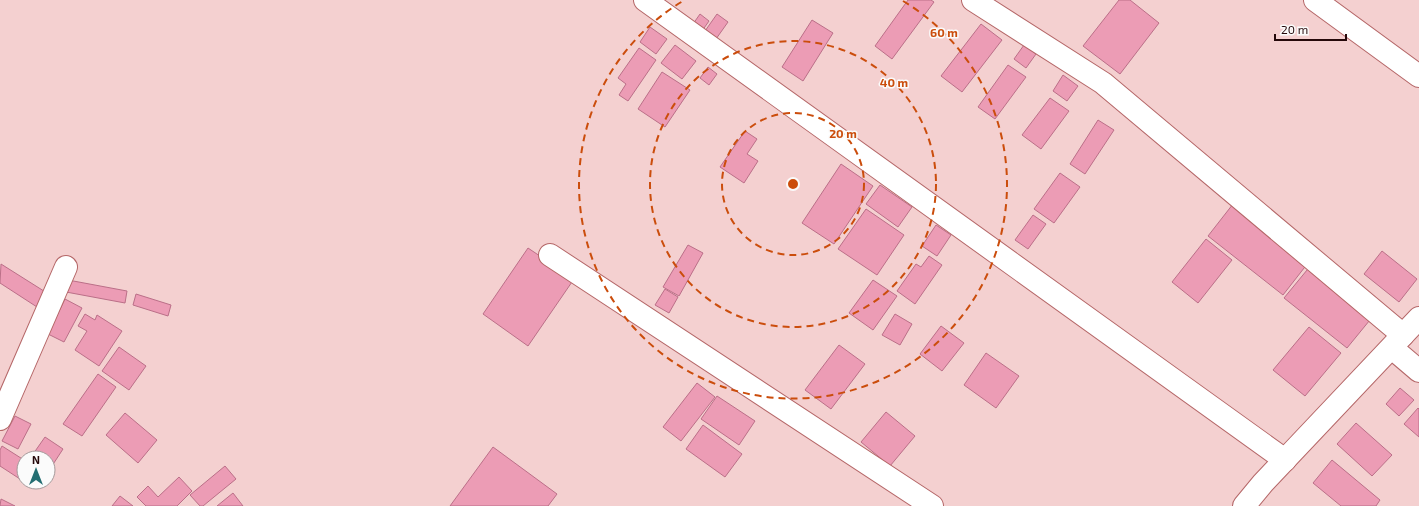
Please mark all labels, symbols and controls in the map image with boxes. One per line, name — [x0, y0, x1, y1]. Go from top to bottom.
scale bar — [1275, 16, 1346, 42]
text: 20 m — [1281, 22, 1308, 36]
text: 60 m — [930, 25, 958, 39]
text: 40 m — [880, 75, 908, 89]
text: 20 m — [829, 126, 857, 140]
centre of rings — [786, 177, 800, 191]
north arrow — [16, 450, 56, 490]
text: N — [32, 453, 40, 466]

